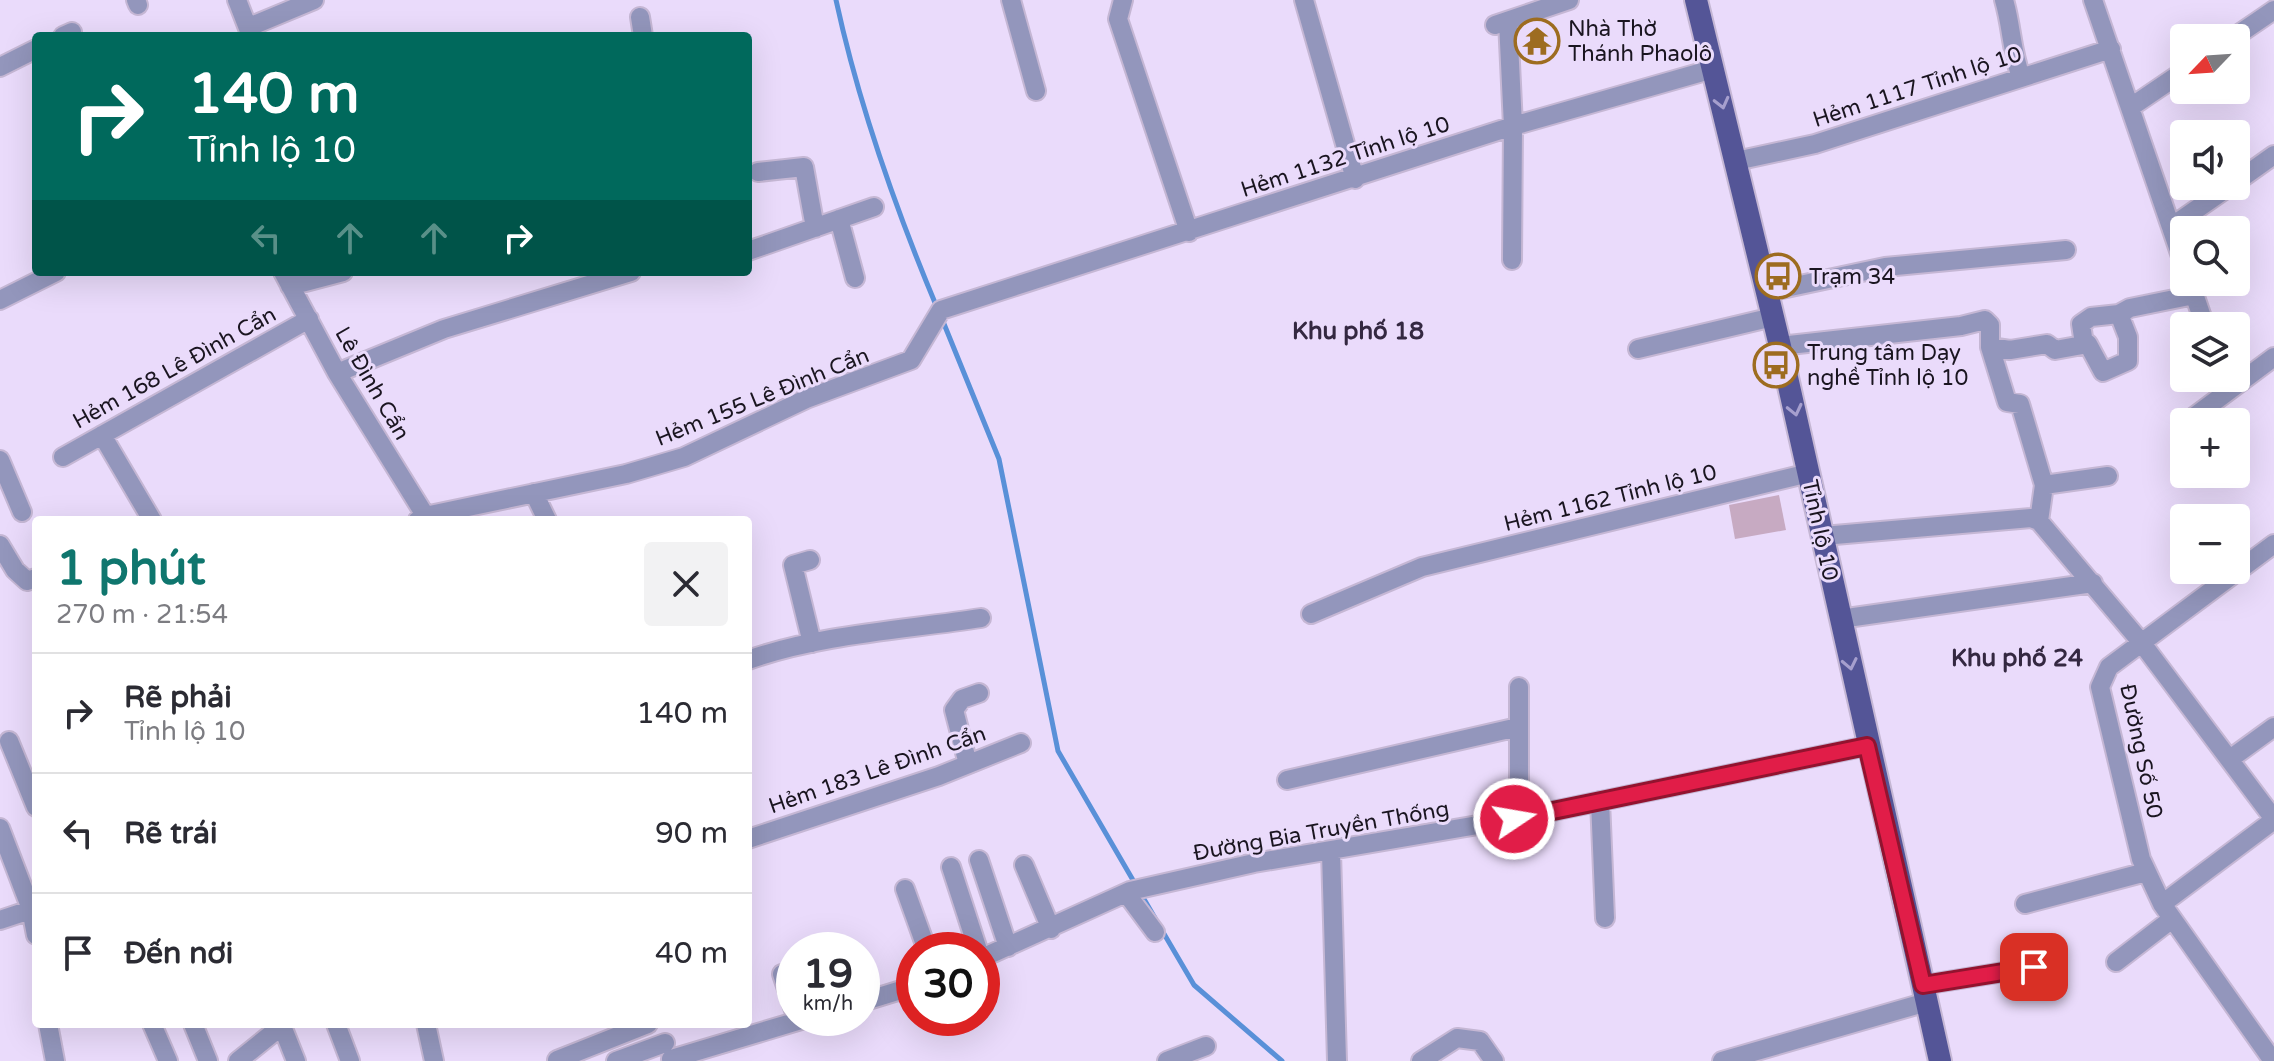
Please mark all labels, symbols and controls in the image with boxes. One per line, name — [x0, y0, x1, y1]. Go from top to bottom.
place label: Nhà Thờ Thánh Phaolô — [1568, 16, 1712, 67]
temple icon: Nhà Thờ Thánh Phaolô — [1513, 17, 1561, 65]
north arrow — [2170, 24, 2250, 104]
map controls — [2170, 24, 2250, 584]
street label: Hẻm 1117 Tỉnh lộ 10 — [1810, 41, 2025, 133]
text: 140 m — [188, 61, 359, 128]
icon: right — [56, 64, 160, 168]
one-way arrow — [1713, 95, 1730, 109]
street label: Hẻm 1132 Tỉnh lộ 10 — [1238, 111, 1453, 203]
button: sound — [2170, 120, 2250, 200]
text: Tỉnh lộ 10 — [188, 129, 356, 172]
icon: left — [244, 216, 288, 260]
icon: ahead — [328, 216, 372, 260]
icon: ahead — [412, 216, 456, 260]
icon: right — [496, 216, 540, 260]
button: search — [2170, 216, 2250, 296]
bus stop icon: Trạm 34 — [1754, 252, 1802, 300]
place label: Trạm 34 — [1809, 264, 1896, 290]
street label: Hẻm 168 Lê Đình Cẩn — [68, 301, 281, 435]
button: layers — [2170, 312, 2250, 392]
district label: Khu phố 18 — [1292, 317, 1424, 346]
street label: Lê Đình Cẩn — [329, 322, 415, 445]
place label: Trung tâm Dạy nghề Tỉnh lộ 10 — [1807, 340, 1968, 391]
bus stop icon: Trung tâm Dạy nghề Tỉnh lộ 10 — [1752, 341, 1800, 389]
street label: Hẻm 155 Lê Đình Cẩn — [652, 342, 873, 452]
one-way arrow — [1786, 403, 1803, 417]
button: + — [2170, 408, 2250, 488]
street label: Hẻm 1162 Tỉnh lộ 10 — [1501, 459, 1719, 537]
street label: Tỉnh lộ 10 — [1797, 477, 1843, 583]
button: − — [2170, 504, 2250, 584]
text: 1 phút — [56, 540, 206, 598]
button: close — [644, 542, 728, 626]
text: 270 m · 21:54 — [56, 599, 228, 630]
district label: Khu phố 24 — [1951, 644, 2083, 673]
one-way arrow — [1841, 657, 1858, 671]
text: Rẽ phải — [124, 679, 232, 716]
street label: Đường Số 50 — [2114, 682, 2168, 821]
icon: right — [56, 691, 100, 735]
text: 140 m — [636, 695, 728, 732]
text: Tỉnh lộ 10 — [124, 716, 245, 747]
street label: Hẻm 183 Lê Đình Cẩn — [765, 721, 989, 819]
position arrow — [1472, 777, 1556, 861]
street label: Đường Bia Truyền Thống — [1191, 796, 1451, 866]
icon: left — [56, 811, 100, 855]
text: Rẽ trái — [124, 815, 217, 852]
text: 90 m — [655, 815, 728, 852]
icon: arrive — [56, 931, 100, 975]
speed limit sign: 30 — [896, 932, 1000, 1036]
pin — [2000, 933, 2068, 1001]
text: Đến nơi — [124, 935, 233, 972]
text: 40 m — [655, 935, 728, 972]
icon: arrive — [2012, 945, 2056, 989]
text: 19 — [803, 950, 853, 998]
text: km/h — [803, 992, 853, 1016]

